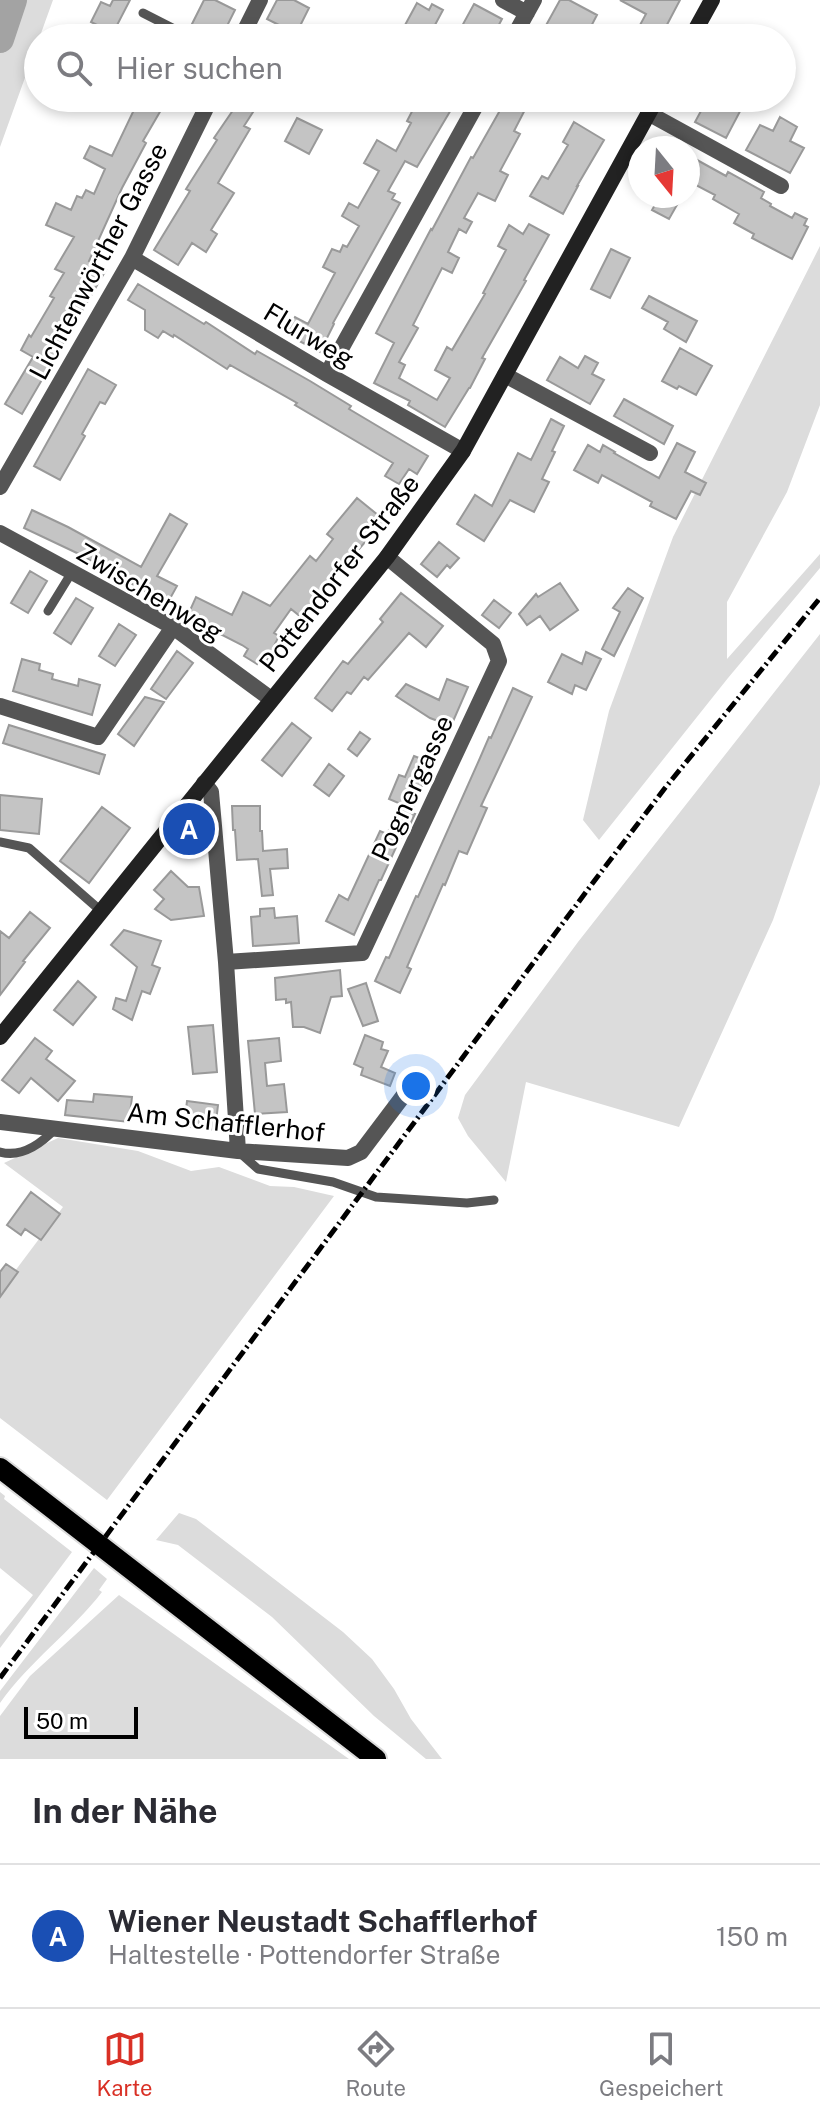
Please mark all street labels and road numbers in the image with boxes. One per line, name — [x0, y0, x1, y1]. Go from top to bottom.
street label: Lichtenwörther Gasse — [22, 137, 174, 385]
street label: Flurweg — [258, 296, 360, 374]
street label: Pottendorfer Straße — [252, 468, 426, 678]
street label: Zwischenweg — [71, 536, 229, 648]
street label: Pognergasse — [365, 710, 459, 866]
street label: Am Schafflerhof — [125, 1096, 327, 1148]

